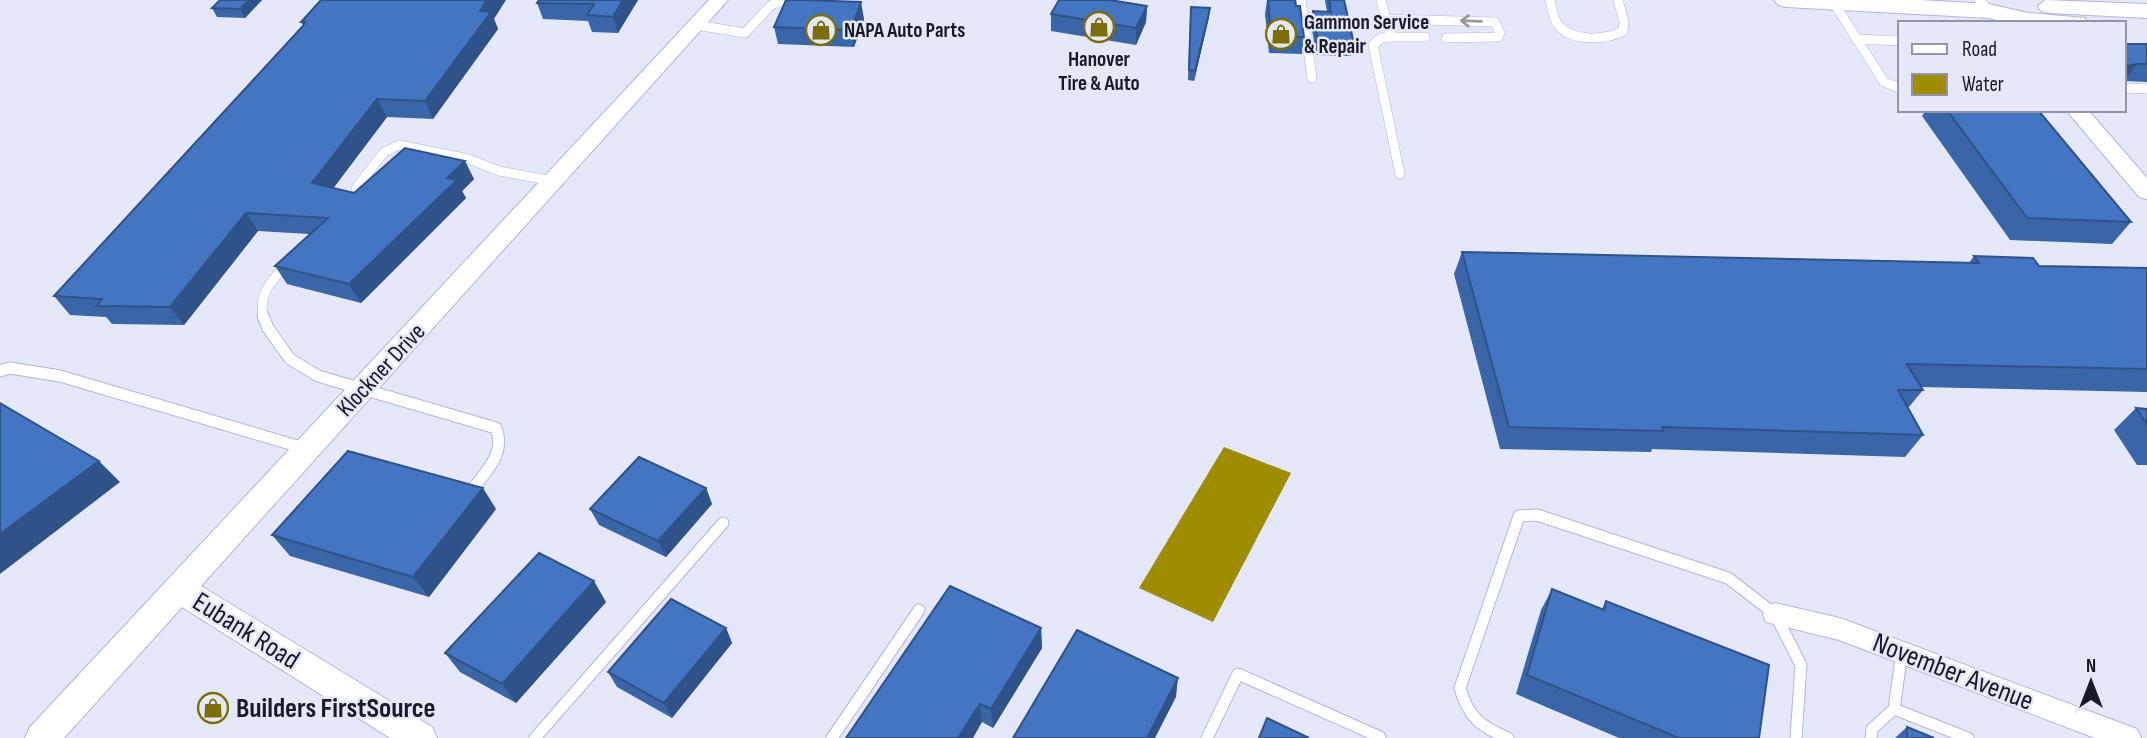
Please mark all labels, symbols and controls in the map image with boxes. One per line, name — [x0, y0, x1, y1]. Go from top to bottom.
shop icon: Hanover Tire & Auto — [1082, 10, 1116, 44]
place label: Gammon Service & Repair — [1304, 10, 1429, 59]
shop icon: NAPA Auto Parts — [804, 13, 838, 47]
one-way arrow — [1460, 15, 1483, 28]
shop icon: Gammon Service & Repair — [1264, 17, 1298, 51]
place label: NAPA Auto Parts — [844, 18, 965, 43]
legend — [1898, 21, 2126, 112]
text: Road — [1962, 37, 1997, 62]
place label: Hanover Tire & Auto — [1058, 47, 1140, 96]
text: Water — [1962, 72, 2004, 97]
street label: Klockner Drive — [331, 317, 431, 423]
street label: Eubank Road — [187, 585, 305, 677]
street label: November Avenue — [1868, 626, 2038, 718]
north arrow — [2056, 647, 2126, 717]
text: N — [2086, 655, 2096, 678]
shop icon: Builders FirstSource — [196, 691, 230, 725]
place label: Builders FirstSource — [236, 692, 436, 725]

